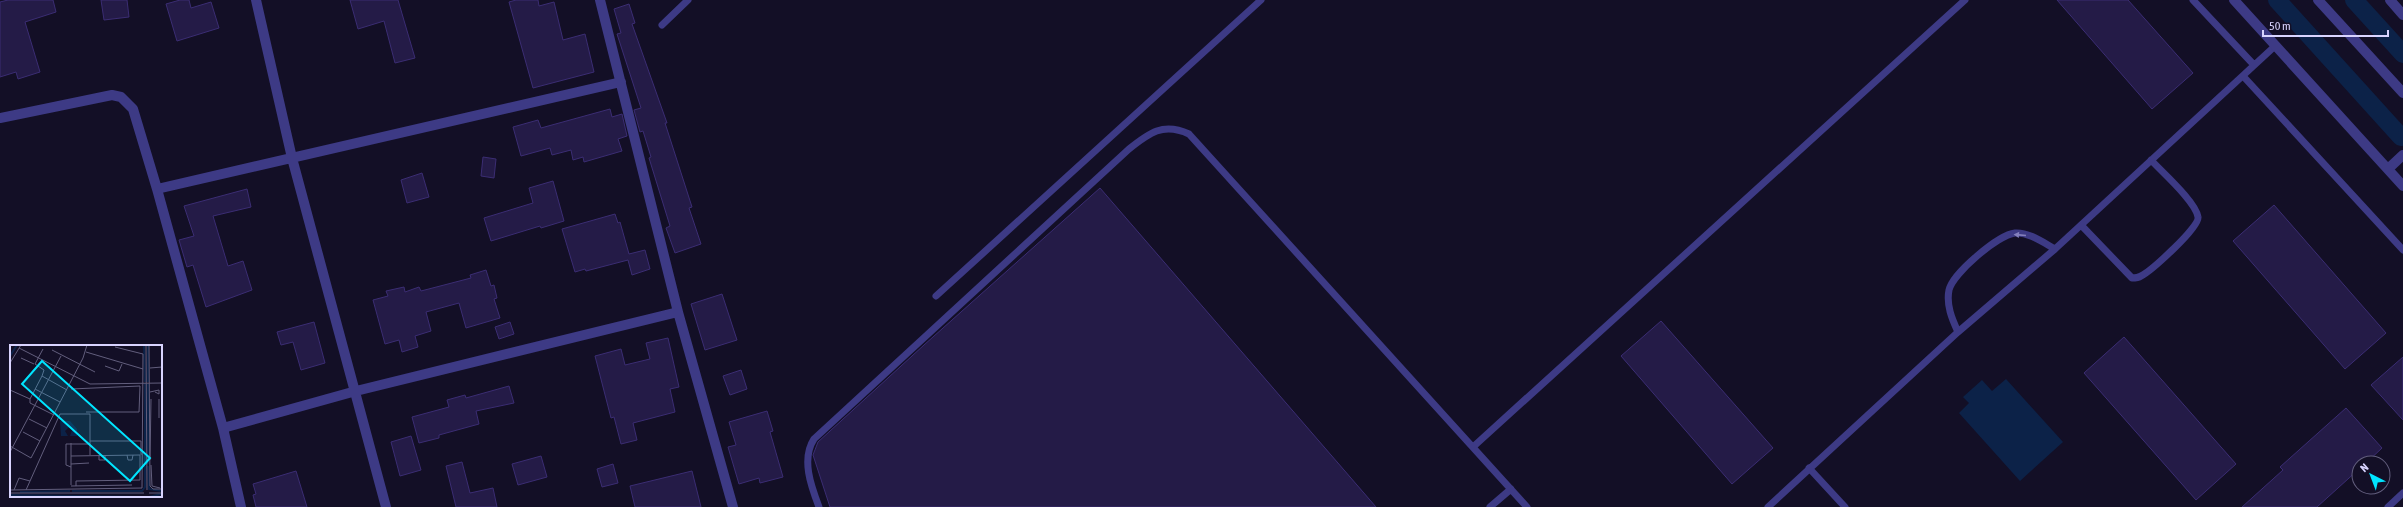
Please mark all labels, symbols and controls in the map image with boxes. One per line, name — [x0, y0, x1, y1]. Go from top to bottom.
scale bar — [2263, 12, 2388, 38]
text: 50 m — [2269, 19, 2291, 33]
one-way arrow — [2013, 231, 2026, 238]
inset map — [10, 345, 162, 497]
north arrow — [2351, 455, 2391, 495]
text: N — [2358, 461, 2371, 474]

